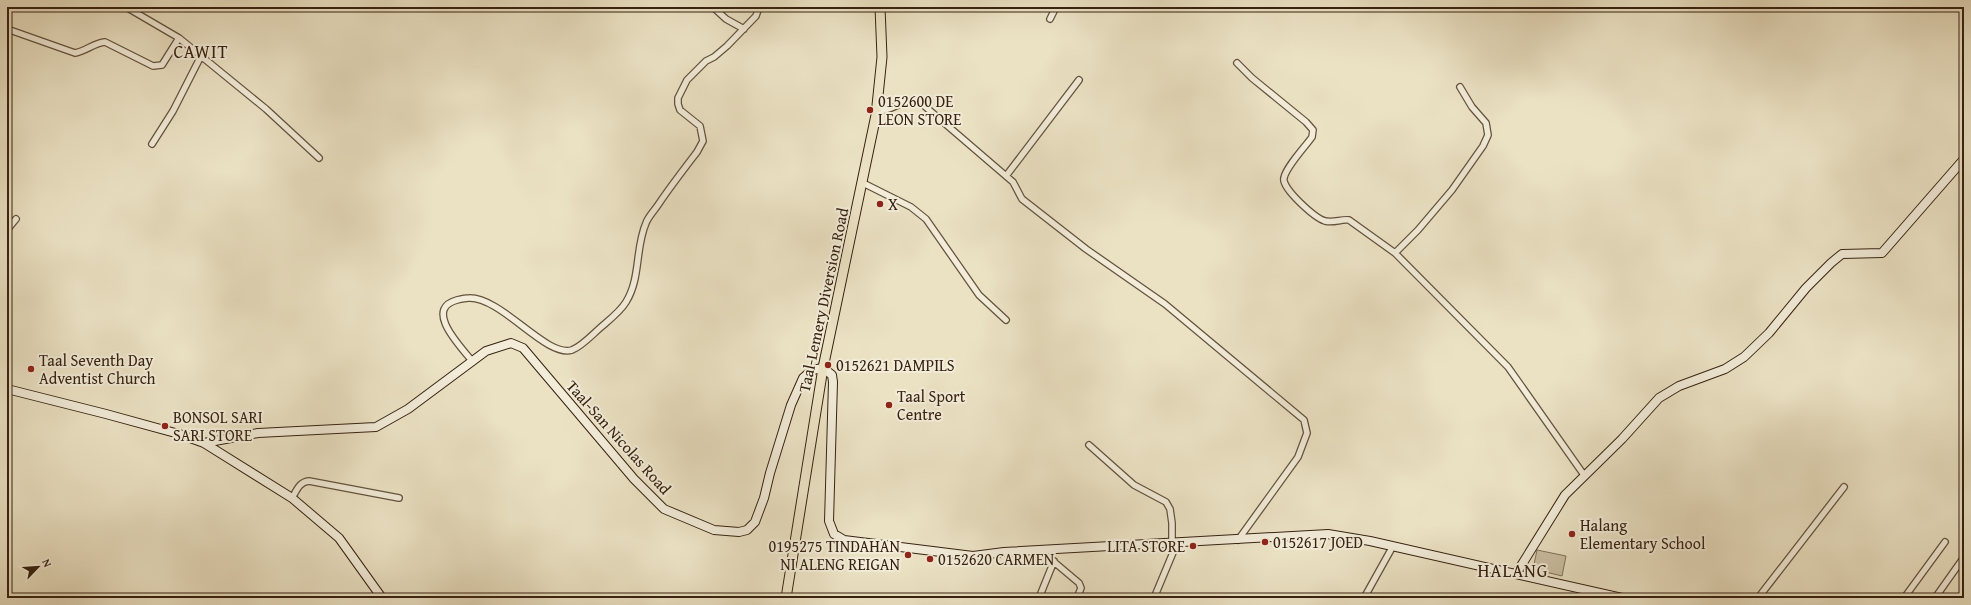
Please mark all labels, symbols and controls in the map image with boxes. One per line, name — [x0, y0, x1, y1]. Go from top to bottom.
district label: CAWIT — [173, 38, 229, 65]
place label: 0152600 DE LEON STORE — [878, 89, 961, 131]
marker: 0152600 DE LEON STORE — [865, 105, 875, 115]
place label: X — [888, 192, 898, 216]
marker: X — [875, 199, 885, 209]
street label: Taal-Lemery Diversion Road — [792, 205, 854, 395]
place label: Taal Seventh Day Adventist Church — [39, 348, 156, 390]
place label: 0152621 DAMPILS — [836, 353, 955, 377]
marker: 0152621 DAMPILS — [823, 360, 833, 370]
marker: Taal Seventh Day Adventist Church — [26, 364, 36, 374]
street label: Taal-San Nicolas Road — [561, 374, 677, 500]
place label: Taal Sport Centre — [897, 384, 966, 426]
marker: Taal Sport Centre — [884, 400, 894, 410]
place label: BONSOL SARI SARI STORE — [173, 405, 263, 447]
marker: BONSOL SARI SARI STORE — [160, 421, 170, 431]
place label: Halang Elementary School — [1580, 513, 1706, 555]
marker: Halang Elementary School — [1567, 529, 1577, 539]
place label: 0152617 JOED — [1273, 530, 1363, 554]
place label: 0195275 TINDAHAN NI ALENG REIGAN — [768, 534, 901, 576]
place label: LITA STORE — [1107, 534, 1185, 558]
marker: 0152617 JOED — [1260, 537, 1270, 547]
marker: LITA STORE — [1188, 541, 1198, 551]
north arrow — [18, 547, 58, 587]
place label: 0152620 CARMEN — [938, 547, 1055, 571]
marker: 0195275 TINDAHAN NI ALENG REIGAN — [903, 550, 913, 560]
marker: 0152620 CARMEN — [925, 554, 935, 564]
text: N — [38, 556, 56, 570]
district label: HALANG — [1478, 557, 1548, 584]

